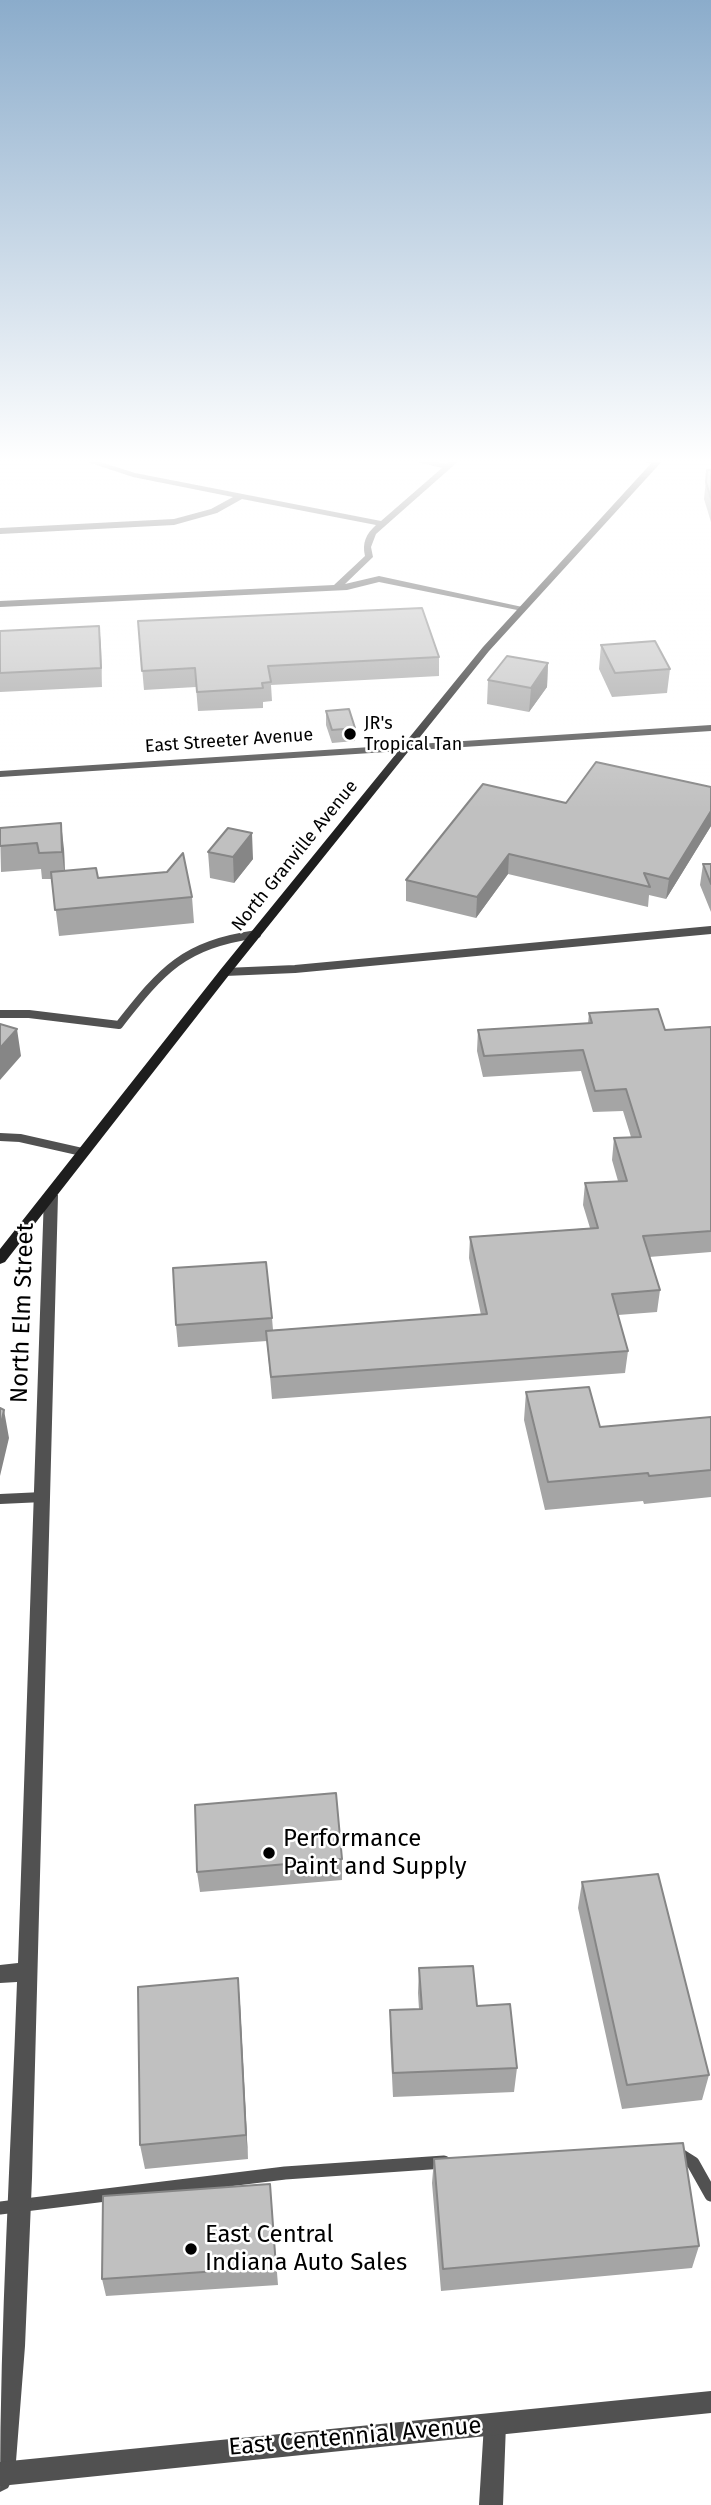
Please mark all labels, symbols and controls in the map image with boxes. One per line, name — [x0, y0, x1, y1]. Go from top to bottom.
place label: JR's Tropical Tan — [364, 713, 462, 756]
street label: East Streeter Avenue — [144, 724, 314, 758]
marker: JR's Tropical Tan — [342, 726, 358, 742]
street label: North Granville Avenue — [227, 776, 363, 936]
street label: North Elm Street — [5, 1222, 41, 1404]
place label: Performance Paint and Supply — [283, 1825, 467, 1881]
marker: Performance Paint and Supply — [261, 1845, 277, 1861]
place label: East Central Indiana Auto Sales — [205, 2221, 407, 2277]
marker: East Central Indiana Auto Sales — [183, 2241, 199, 2257]
street label: East Centennial Avenue — [227, 2412, 483, 2462]

